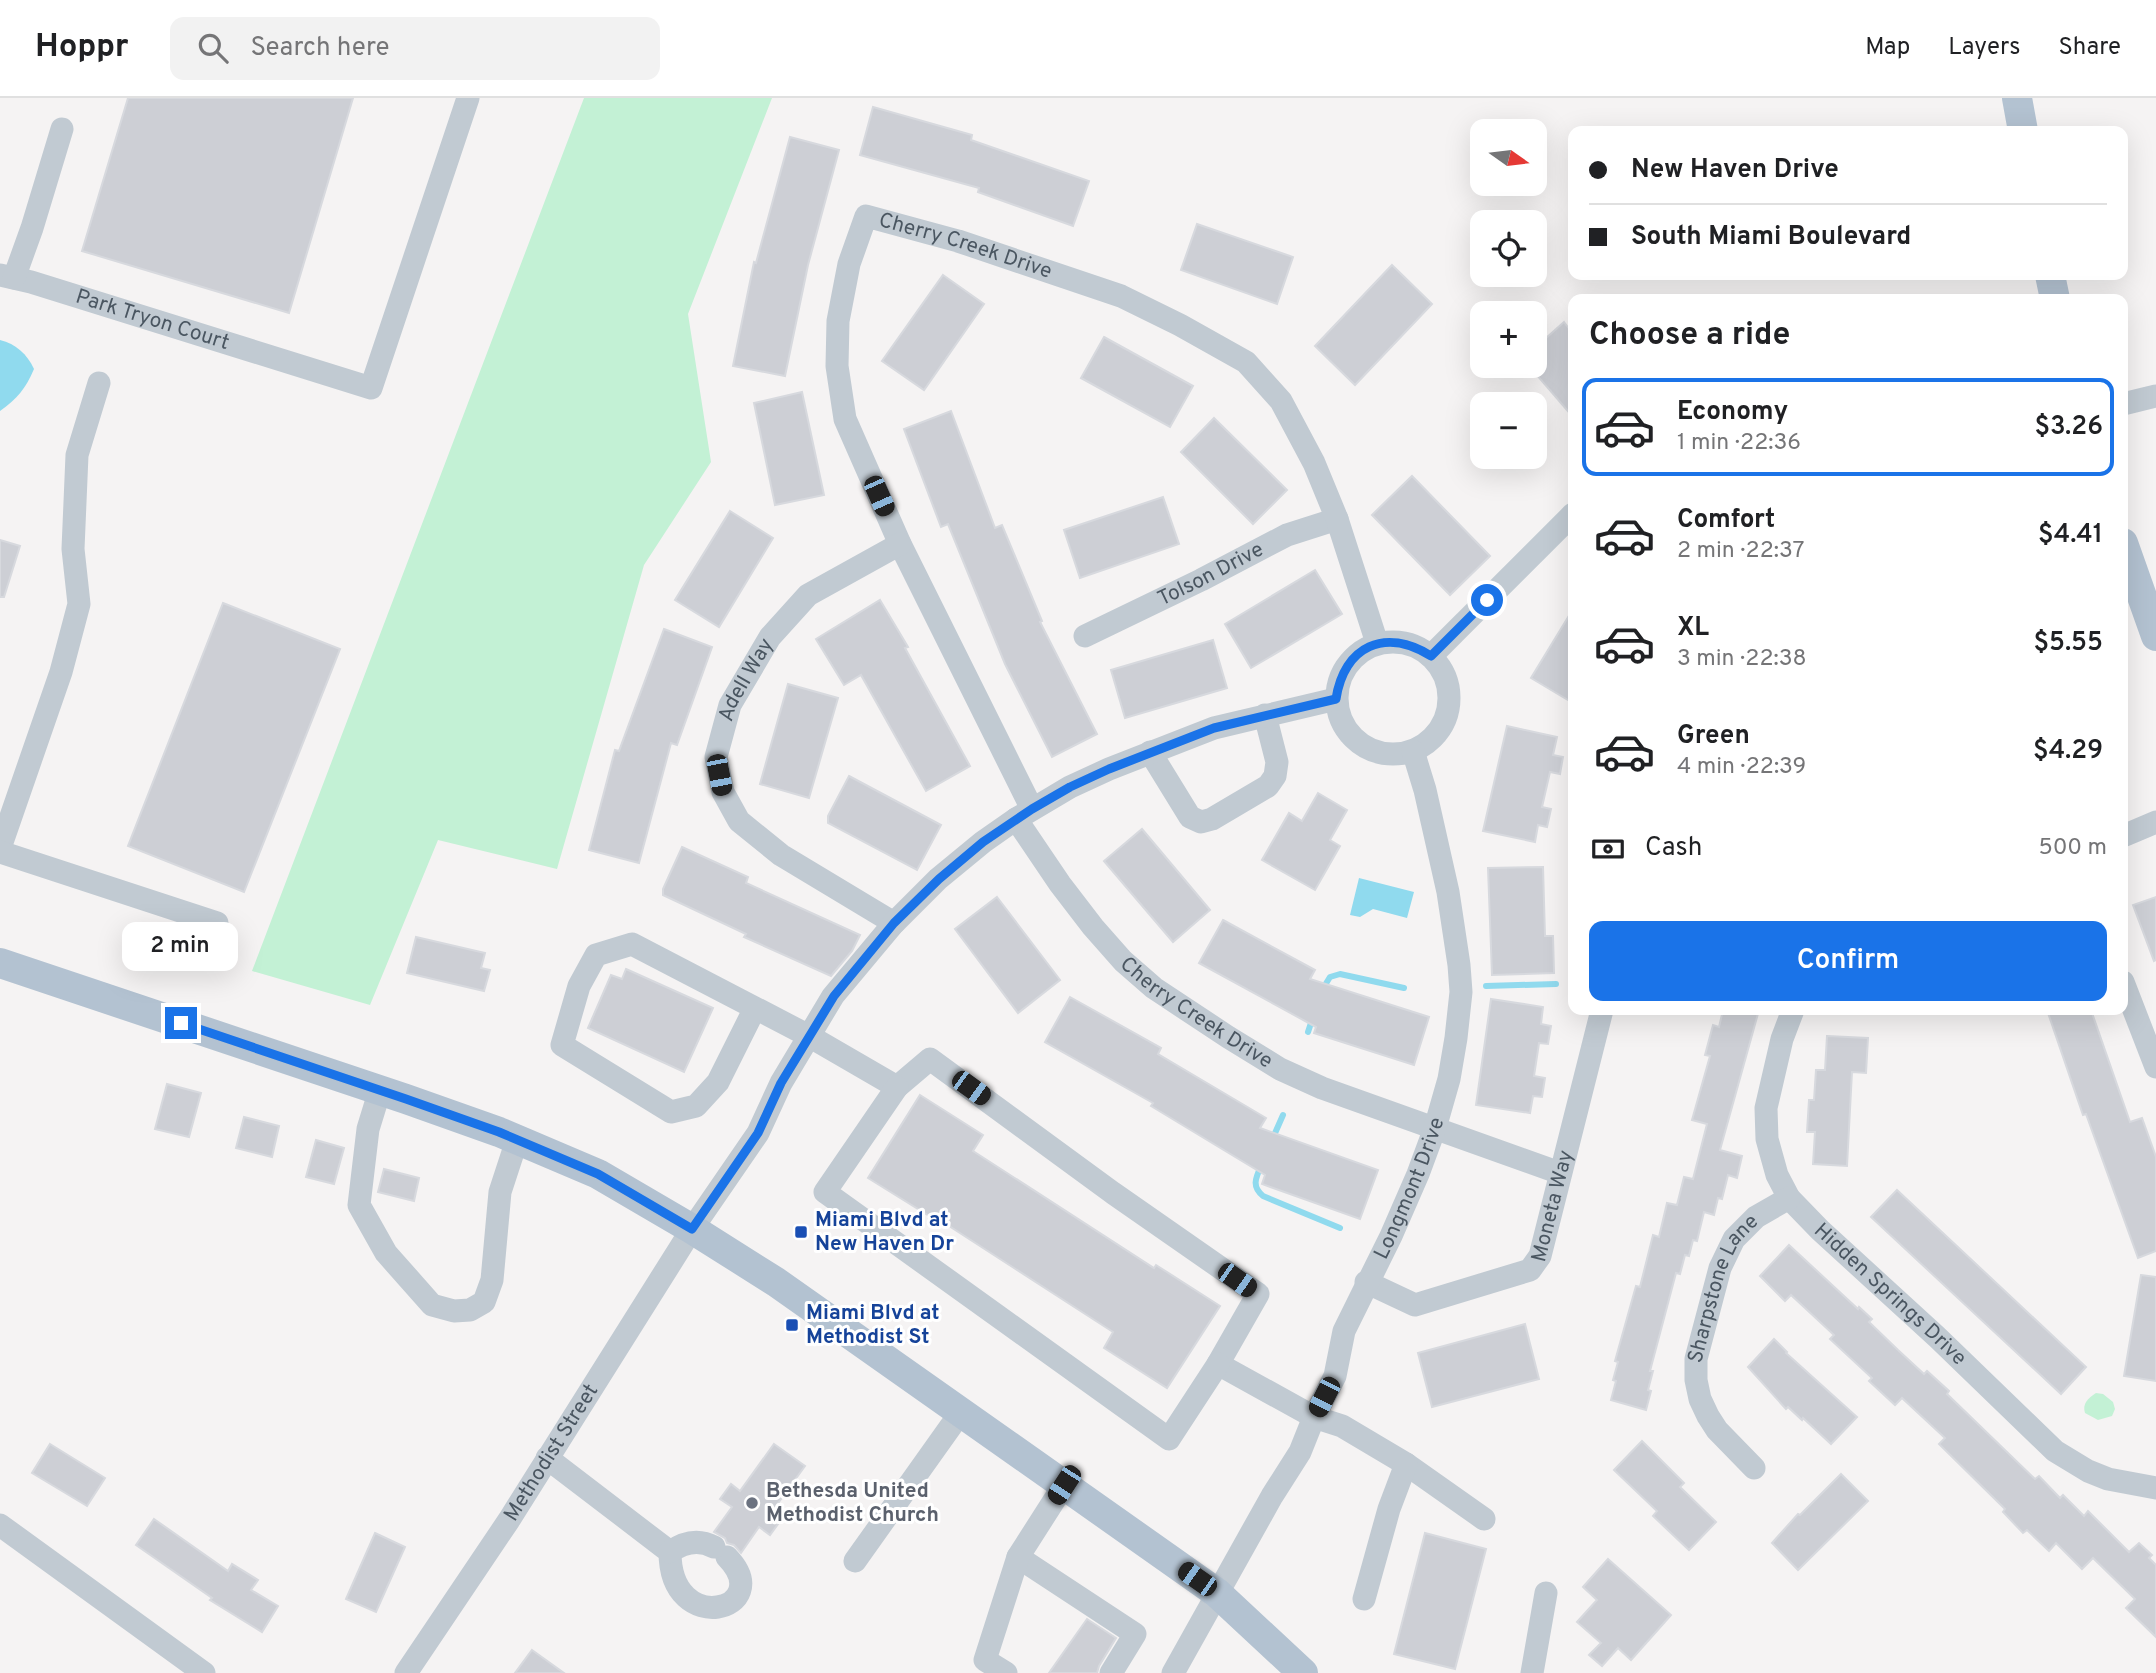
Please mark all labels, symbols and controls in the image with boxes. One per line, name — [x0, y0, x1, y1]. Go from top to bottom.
search box — [170, 17, 660, 80]
text: Hoppr — [35, 27, 128, 69]
icon: search — [194, 29, 232, 67]
text: Search here — [250, 32, 389, 65]
text: Map — [1865, 33, 1910, 63]
text: Layers — [1948, 33, 2020, 63]
text: Share — [2058, 33, 2121, 63]
north arrow — [1470, 119, 1547, 196]
map controls — [1470, 119, 1547, 469]
text: New Haven Drive — [1631, 154, 1839, 187]
street label: Cherry Creek Drive — [876, 207, 1056, 285]
button: locate — [1470, 210, 1547, 287]
text: South Miami Boulevard — [1631, 221, 1911, 254]
street label: Park Tryon Court — [72, 283, 233, 356]
button: + — [1470, 301, 1547, 378]
text: Choose a ride — [1589, 316, 1790, 356]
button: − — [1470, 392, 1547, 469]
icon: car — [1593, 396, 1656, 459]
text: Economy — [1677, 396, 1788, 429]
text: $3.26 — [2034, 411, 2103, 444]
text: 1 min · 22:36 — [1677, 429, 1801, 458]
car — [861, 473, 898, 519]
icon: car — [1593, 504, 1656, 567]
text: Comfort — [1677, 504, 1775, 537]
text: $4.41 — [2038, 519, 2103, 552]
street label: Tolson Drive — [1153, 536, 1268, 612]
text: 2 min · 22:37 — [1677, 537, 1805, 566]
route start — [1471, 584, 1503, 616]
icon: car — [1593, 612, 1656, 675]
text: XL — [1677, 612, 1709, 645]
text: $5.55 — [2033, 627, 2103, 660]
street label: Adell Way — [713, 633, 780, 725]
text: 3 min · 22:38 — [1677, 645, 1807, 674]
icon: car — [1593, 720, 1656, 783]
text: Green — [1677, 720, 1750, 753]
text: $4.29 — [2033, 735, 2103, 768]
car — [705, 752, 734, 798]
text: 4 min · 22:39 — [1677, 753, 1806, 782]
icon: cash — [1589, 830, 1627, 868]
text: Cash — [1645, 832, 1702, 865]
text: 500 m — [2039, 834, 2107, 863]
button: Confirm — [1589, 921, 2107, 1001]
callout: 2 min — [123, 922, 239, 970]
text: 2 min — [150, 932, 210, 961]
street label: Cherry Creek Drive — [1114, 951, 1278, 1075]
route end — [165, 1007, 197, 1039]
car — [948, 1067, 995, 1109]
street label: Longmont Drive — [1368, 1114, 1451, 1264]
street label: Moneta Way — [1526, 1147, 1580, 1265]
place label: Miami Blvd at New Haven Dr — [815, 1207, 954, 1258]
street label: Sharpstone Lane — [1682, 1209, 1764, 1366]
street label: Hidden Springs Drive — [1808, 1217, 1972, 1372]
marker: Miami Blvd at New Haven Dr — [793, 1224, 809, 1240]
car — [1214, 1259, 1261, 1301]
place label: Miami Blvd at Methodist St — [806, 1300, 939, 1351]
marker: Miami Blvd at Methodist St — [784, 1317, 800, 1333]
car — [1306, 1374, 1343, 1420]
street label: Methodist Street — [498, 1379, 605, 1526]
car — [1044, 1462, 1085, 1508]
place label: Bethesda United Methodist Church — [766, 1478, 939, 1529]
marker: Bethesda United Methodist Church — [744, 1495, 760, 1511]
car — [1174, 1558, 1221, 1600]

